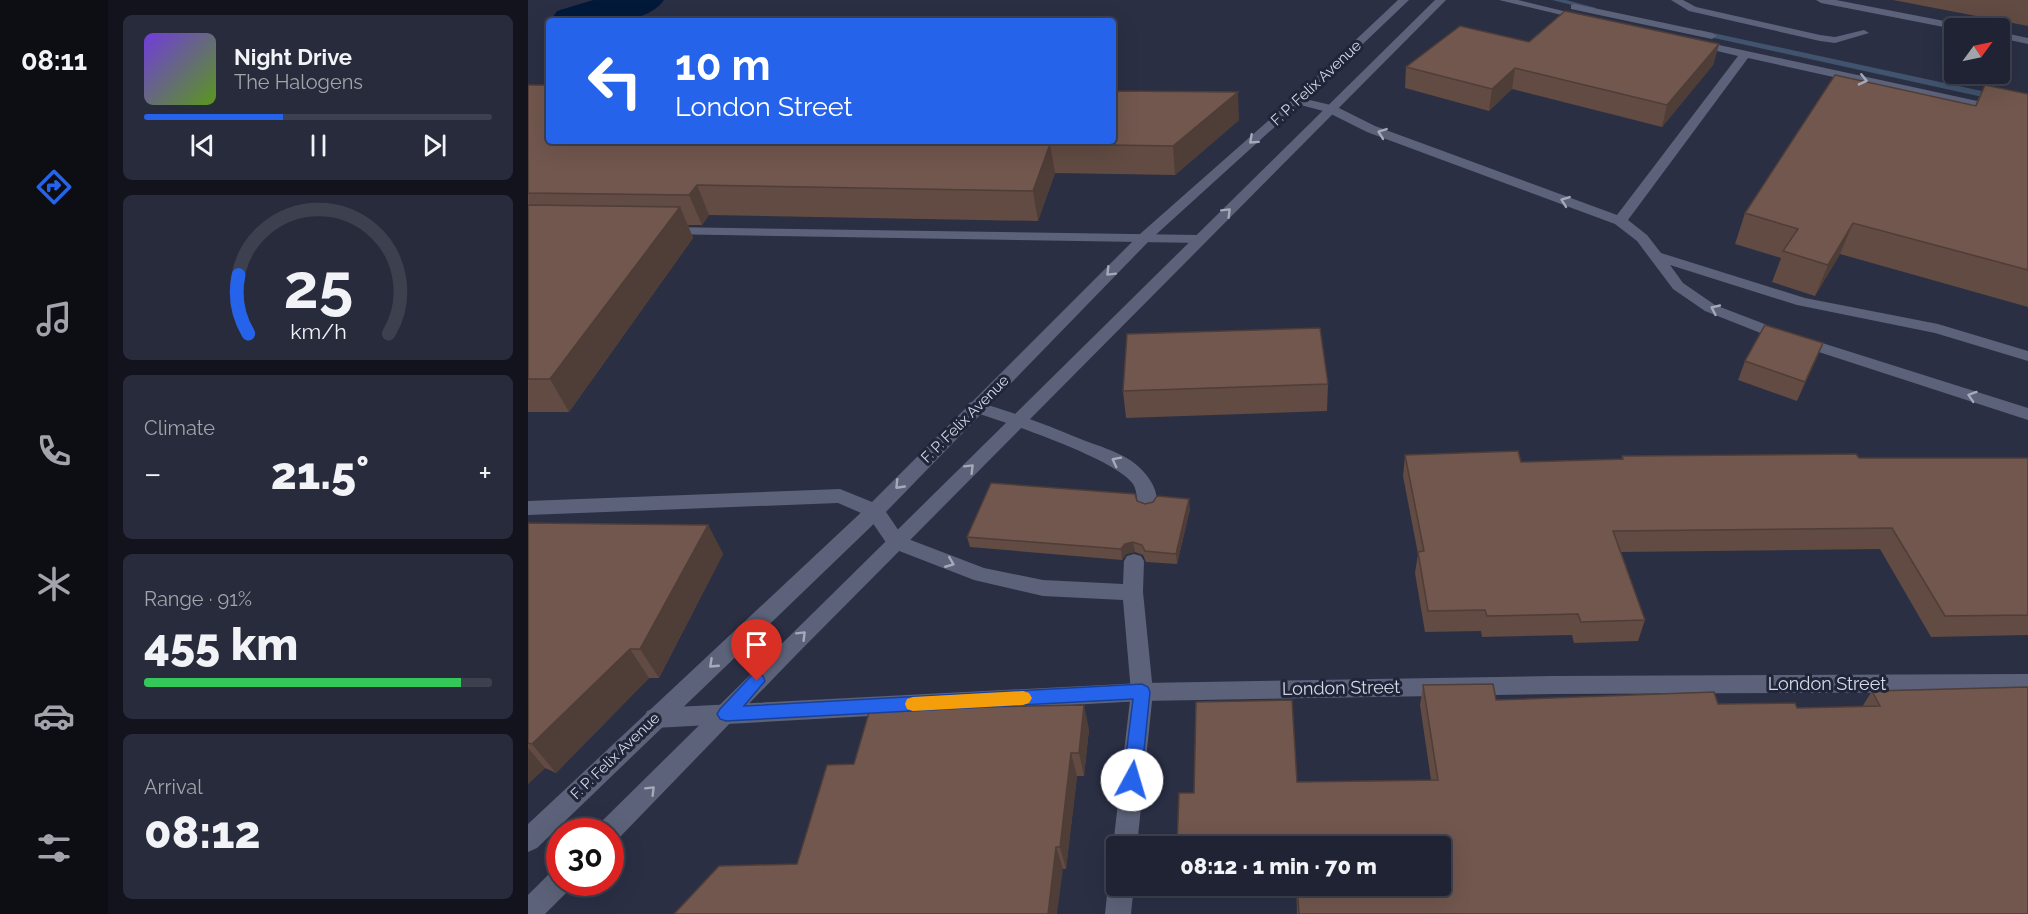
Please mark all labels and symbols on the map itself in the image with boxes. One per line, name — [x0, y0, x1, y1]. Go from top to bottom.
north arrow — [1944, 18, 2010, 84]
street label: F. P. Felix Avenue — [1267, 36, 1365, 129]
one-way arrow — [1858, 73, 1868, 86]
one-way arrow — [1378, 128, 1388, 141]
one-way arrow — [1250, 133, 1260, 144]
one-way arrow — [1560, 196, 1571, 208]
one-way arrow — [1220, 209, 1231, 220]
one-way arrow — [1107, 265, 1117, 276]
one-way arrow — [1710, 304, 1721, 316]
street label: F. P. Felix Avenue — [917, 371, 1013, 467]
one-way arrow — [1967, 391, 1978, 404]
one-way arrow — [1111, 457, 1122, 469]
one-way arrow — [962, 465, 973, 476]
one-way arrow — [896, 478, 907, 489]
one-way arrow — [944, 556, 955, 568]
pin — [731, 619, 782, 681]
one-way arrow — [795, 631, 805, 642]
one-way arrow — [709, 657, 720, 668]
street label: London Street — [1768, 673, 1886, 694]
street label: London Street — [1282, 676, 1400, 699]
street label: F. P. Felix Avenue — [567, 709, 663, 803]
position arrow — [1100, 748, 1164, 812]
one-way arrow — [643, 786, 654, 797]
speed limit sign: 30 — [546, 818, 624, 896]

